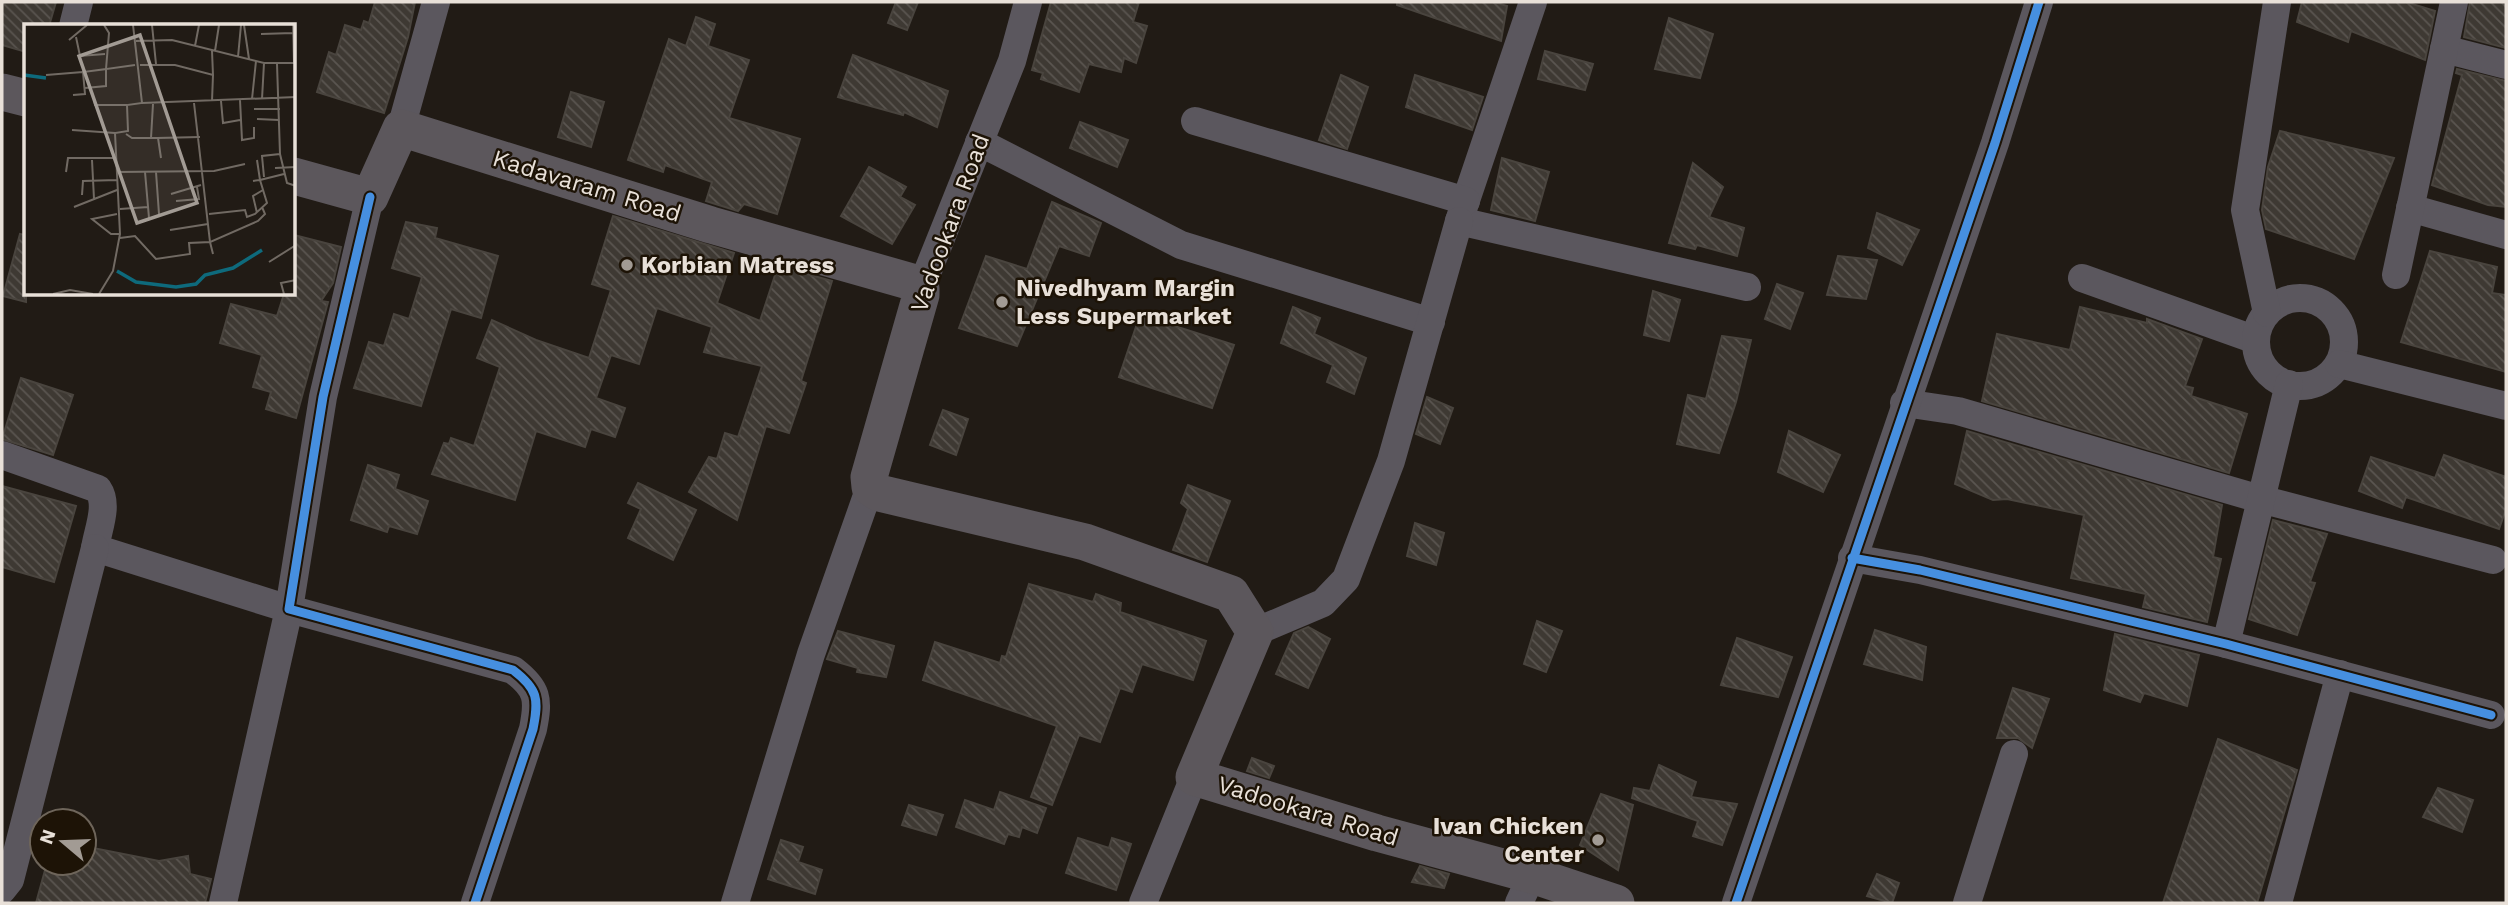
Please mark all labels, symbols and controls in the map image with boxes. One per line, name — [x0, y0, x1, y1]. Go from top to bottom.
inset map — [24, 24, 296, 296]
street label: Vadookara Road — [905, 130, 995, 316]
street label: Kadavaram Road — [489, 144, 685, 228]
place label: Korbian Matress — [641, 251, 835, 279]
marker: Korbian Matress — [619, 257, 635, 273]
place label: Nivedhyam Margin Less Supermarket — [1016, 274, 1235, 330]
marker: Nivedhyam Margin Less Supermarket — [994, 294, 1010, 310]
street label: Vadookara Road — [1214, 770, 1402, 852]
north arrow — [28, 807, 98, 877]
place label: Ivan Chicken Center — [1433, 812, 1585, 868]
text: N — [34, 826, 61, 847]
marker: Ivan Chicken Center — [1590, 832, 1606, 848]

